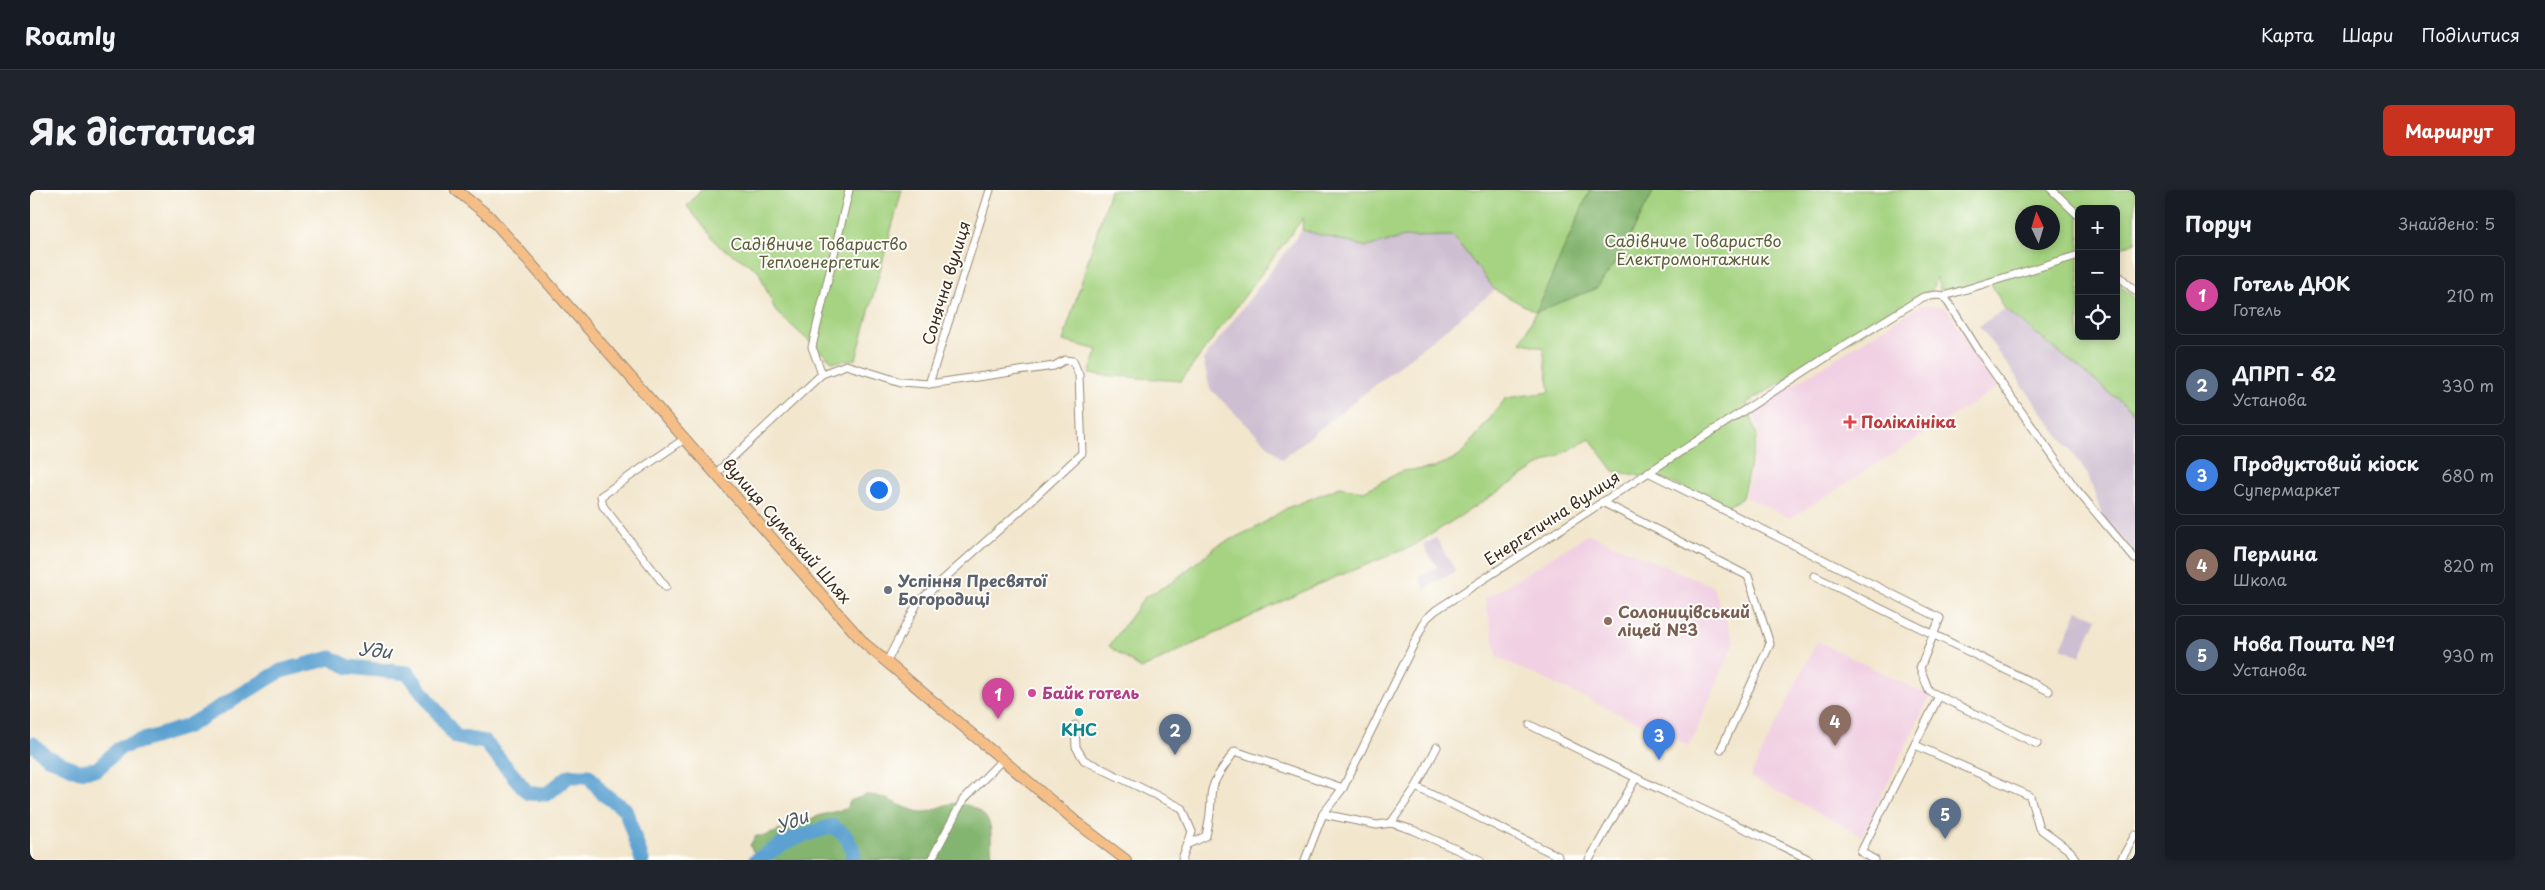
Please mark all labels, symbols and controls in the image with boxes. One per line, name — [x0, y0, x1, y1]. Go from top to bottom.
text: Roamly — [25, 17, 116, 53]
text: Карта — [2261, 21, 2314, 48]
text: Шари — [2342, 21, 2394, 48]
text: Поділитися — [2422, 21, 2520, 48]
text: Як дістатися — [30, 104, 256, 157]
button: Маршрут — [2383, 105, 2515, 156]
north arrow — [2015, 205, 2060, 250]
map controls — [2075, 205, 2120, 340]
button: + — [2075, 205, 2120, 250]
text: Поруч — [2185, 207, 2252, 239]
text: Знайдено: 5 — [2399, 211, 2495, 235]
street label: Сонячна вулиця — [915, 218, 975, 348]
park label: Садівниче Товариство Електромонтажник — [1604, 228, 1782, 270]
park label: Садівниче Товариство Теплоенергетик — [730, 231, 908, 273]
button: − — [2075, 250, 2120, 295]
text: Готель ДЮК — [2233, 269, 2350, 297]
text: 1 — [2198, 283, 2206, 307]
text: 210 m — [2446, 283, 2494, 307]
button: locate — [2075, 295, 2120, 340]
text: Готель — [2233, 297, 2281, 321]
text: ДПРП - 62 — [2233, 359, 2336, 387]
text: 2 — [2196, 373, 2208, 397]
text: 330 m — [2441, 373, 2494, 397]
text: Установа — [2233, 387, 2306, 411]
place label: Поліклініка — [1861, 409, 1956, 433]
marker: Поліклініка — [1843, 415, 1857, 429]
text: Продуктовий кіоск — [2233, 449, 2419, 477]
street label: вулиця Сумський Шлях — [718, 452, 858, 608]
text: 3 — [2197, 463, 2207, 487]
text: 680 m — [2441, 463, 2494, 487]
street label: Енергетична вулиця — [1479, 464, 1624, 570]
your location — [866, 477, 892, 503]
text: Супермаркет — [2233, 477, 2340, 501]
text: Перлина — [2233, 539, 2318, 567]
text: 4 — [2197, 553, 2207, 577]
text: 820 m — [2443, 553, 2494, 577]
text: Школа — [2233, 567, 2287, 591]
place label: Успіння Пресвятої Богородиці — [897, 568, 1048, 610]
marker: Успіння Пресвятої Богородиці — [882, 584, 894, 596]
place label: Солоницівський ліцей №3 — [1617, 599, 1750, 641]
marker: Солоницівський ліцей №3 — [1602, 615, 1614, 627]
text: Нова Пошта №1 — [2233, 629, 2395, 657]
water label: Уди — [357, 634, 395, 665]
text: 5 — [2197, 643, 2207, 667]
text: 930 m — [2442, 643, 2494, 667]
text: Установа — [2233, 657, 2306, 681]
pin: 1 — [982, 678, 1014, 719]
place label: Байк готель — [1042, 680, 1140, 704]
marker: Байк готель — [1026, 687, 1038, 699]
pin: 4 — [1819, 705, 1851, 746]
marker: КНС — [1073, 706, 1085, 718]
pin: 2 — [1159, 714, 1191, 755]
place label: КНС — [1061, 717, 1097, 741]
pin: 3 — [1643, 719, 1675, 760]
pin: 5 — [1929, 798, 1961, 839]
water label: Уди — [771, 801, 813, 839]

